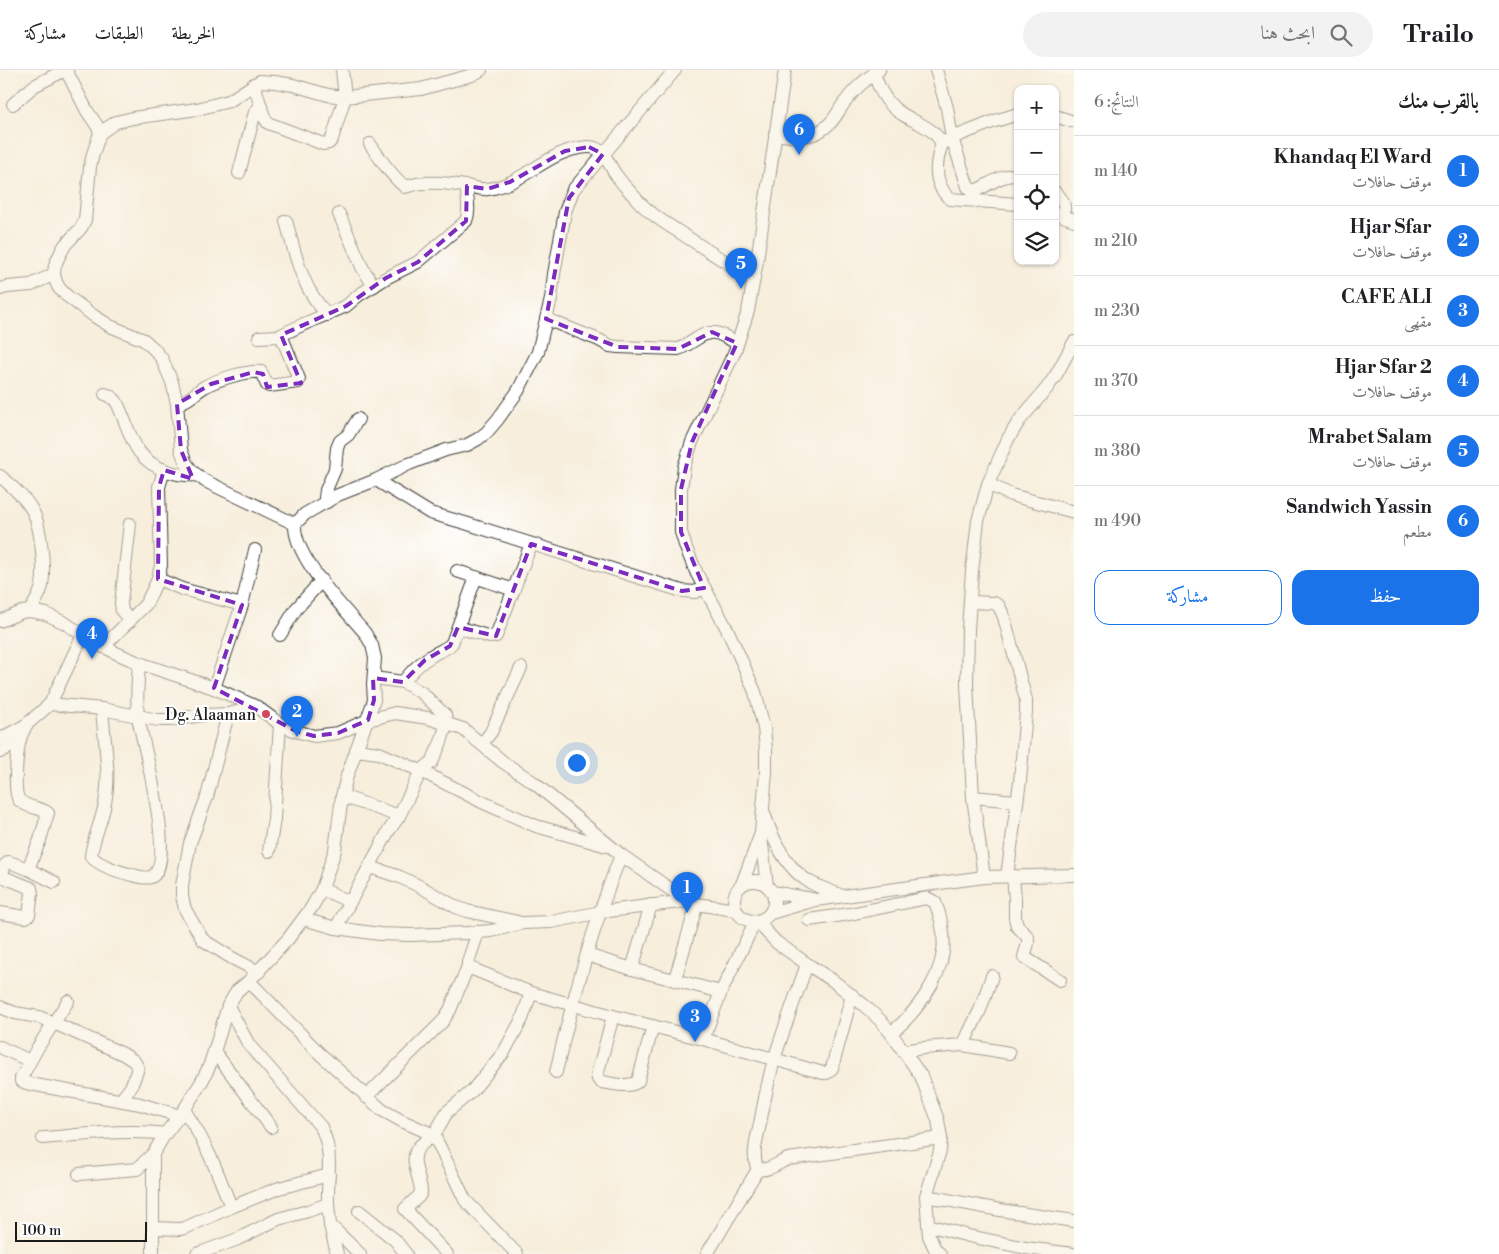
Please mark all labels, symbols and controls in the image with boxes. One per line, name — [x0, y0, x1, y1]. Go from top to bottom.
search box — [1023, 12, 1373, 57]
text: Trailo — [1403, 20, 1474, 50]
text: ابحث هنا — [1261, 21, 1315, 45]
icon: search — [1327, 21, 1355, 49]
text: مشاركة — [25, 22, 66, 45]
text: الطبقات — [94, 22, 143, 45]
text: الخريطة — [171, 22, 215, 45]
map controls — [1014, 85, 1059, 265]
button: + — [1014, 85, 1059, 130]
text: بالقرب منك — [1398, 89, 1479, 115]
text: النتائج: 6 — [1094, 92, 1139, 112]
pin: 6 — [783, 114, 815, 155]
button: − — [1014, 130, 1059, 175]
text: Khandaq El Ward — [1274, 145, 1432, 169]
text: 140 m — [1094, 161, 1138, 181]
text: 1 — [1459, 161, 1467, 181]
text: موقف حافلات — [1352, 172, 1432, 192]
button: locate — [1014, 175, 1059, 220]
text: Hjar Sfar — [1350, 215, 1432, 239]
button: layers — [1014, 220, 1059, 265]
text: 210 m — [1094, 231, 1138, 251]
text: 2 — [1458, 231, 1468, 251]
text: موقف حافلات — [1352, 242, 1432, 262]
pin: 5 — [725, 248, 757, 289]
text: CAFE ALI — [1341, 285, 1432, 309]
text: 230 m — [1094, 301, 1140, 321]
text: 3 — [1458, 301, 1468, 321]
text: مقهى — [1404, 312, 1432, 332]
text: Hjar Sfar 2 — [1335, 355, 1432, 379]
text: 370 m — [1094, 371, 1138, 391]
text: 4 — [1458, 371, 1468, 391]
text: موقف حافلات — [1352, 382, 1432, 402]
text: Mrabet Salam — [1308, 425, 1432, 449]
text: 380 m — [1094, 441, 1141, 461]
text: 5 — [1458, 441, 1468, 461]
text: موقف حافلات — [1352, 452, 1432, 472]
text: Sandwich Yassin — [1286, 495, 1432, 519]
text: 490 m — [1094, 511, 1141, 531]
text: 6 — [1458, 511, 1468, 531]
text: مطعم — [1403, 522, 1432, 542]
button: مشاركة — [1094, 570, 1282, 625]
button: حفظ — [1292, 570, 1479, 625]
pin: 4 — [76, 618, 108, 659]
pin: 2 — [281, 696, 313, 737]
place label: Dg. Alaaman — [165, 705, 256, 725]
marker: Dg. Alaaman — [260, 708, 272, 720]
your location — [564, 750, 590, 776]
pin: 1 — [671, 872, 703, 913]
pin: 3 — [679, 1001, 711, 1042]
scale bar — [15, 1219, 148, 1242]
text: 100 m — [22, 1222, 61, 1240]

